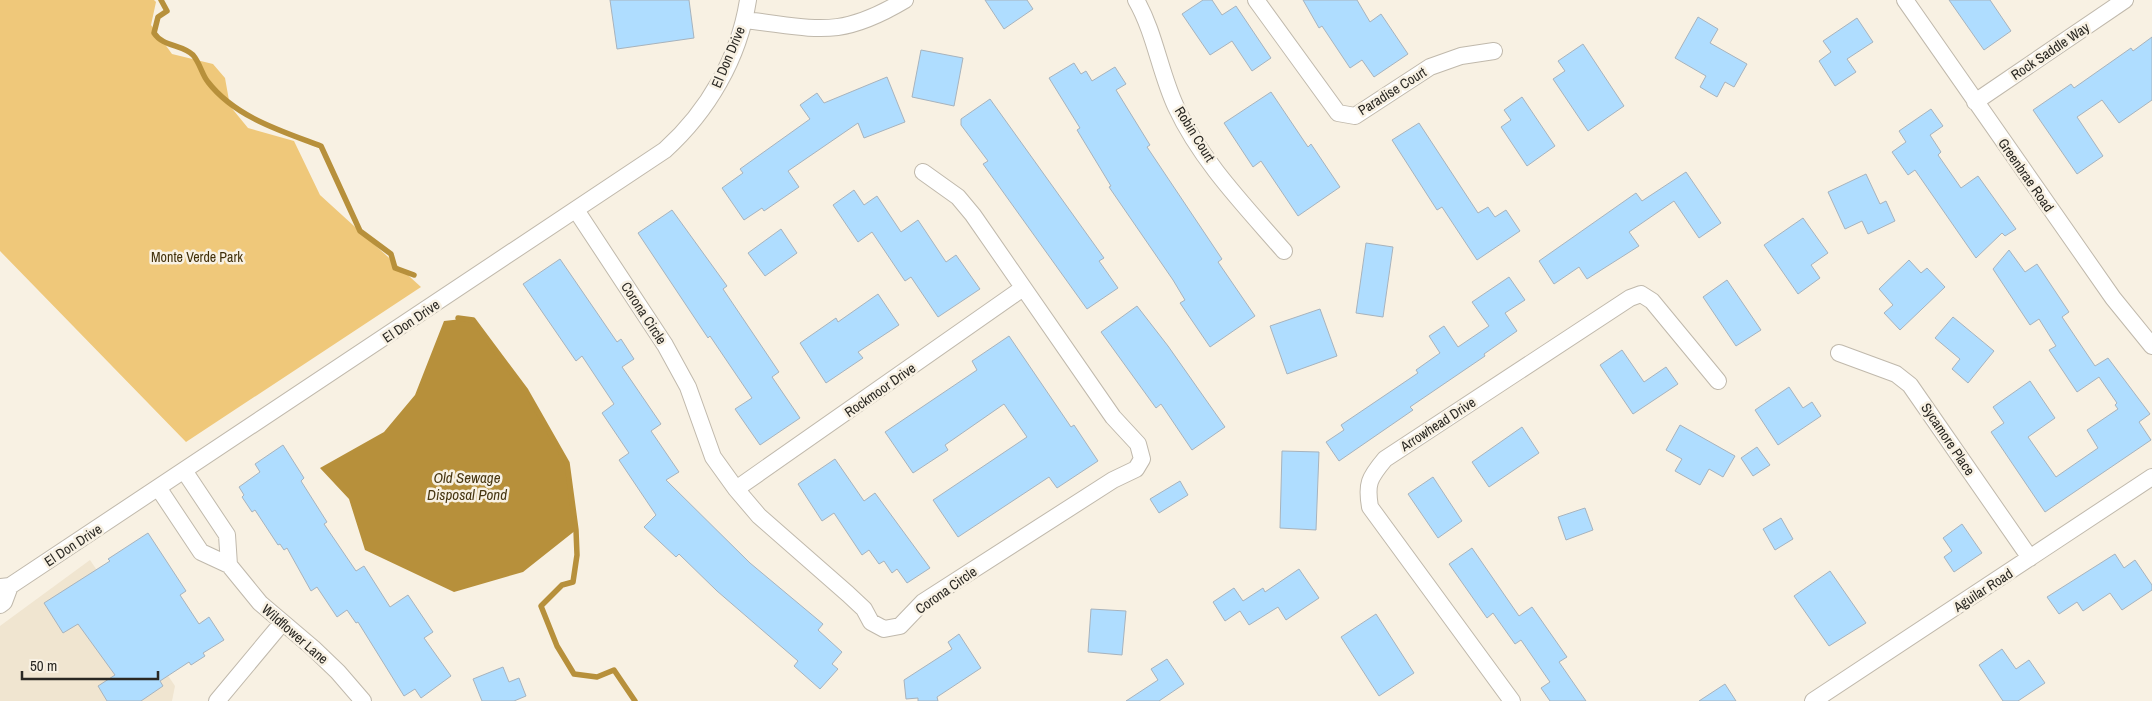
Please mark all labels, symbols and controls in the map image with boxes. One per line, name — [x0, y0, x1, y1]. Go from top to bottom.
street label: Rock Saddle Way — [2007, 18, 2093, 84]
street label: El Don Drive — [707, 24, 749, 90]
street label: Paradise Court — [1354, 63, 1430, 119]
street label: Robin Court — [1171, 103, 1219, 165]
street label: Greenbrae Road — [1994, 135, 2058, 215]
park label: Monte Verde Park — [151, 248, 243, 266]
street label: Corona Circle — [617, 278, 671, 348]
street label: El Don Drive — [379, 295, 443, 347]
street label: Rockmoor Drive — [841, 359, 919, 421]
street label: Arrowhead Drive — [1396, 393, 1479, 456]
street label: Sycamore Place — [1917, 399, 1979, 479]
water label: Old Sewage Disposal Pond — [427, 467, 507, 505]
street label: El Don Drive — [41, 520, 105, 570]
street label: Corona Circle — [912, 562, 980, 618]
street label: Aguilar Road — [1949, 564, 2016, 616]
street label: Wildflower Lane — [258, 600, 332, 668]
scale bar — [22, 648, 159, 680]
text: 50 m — [30, 655, 57, 676]

